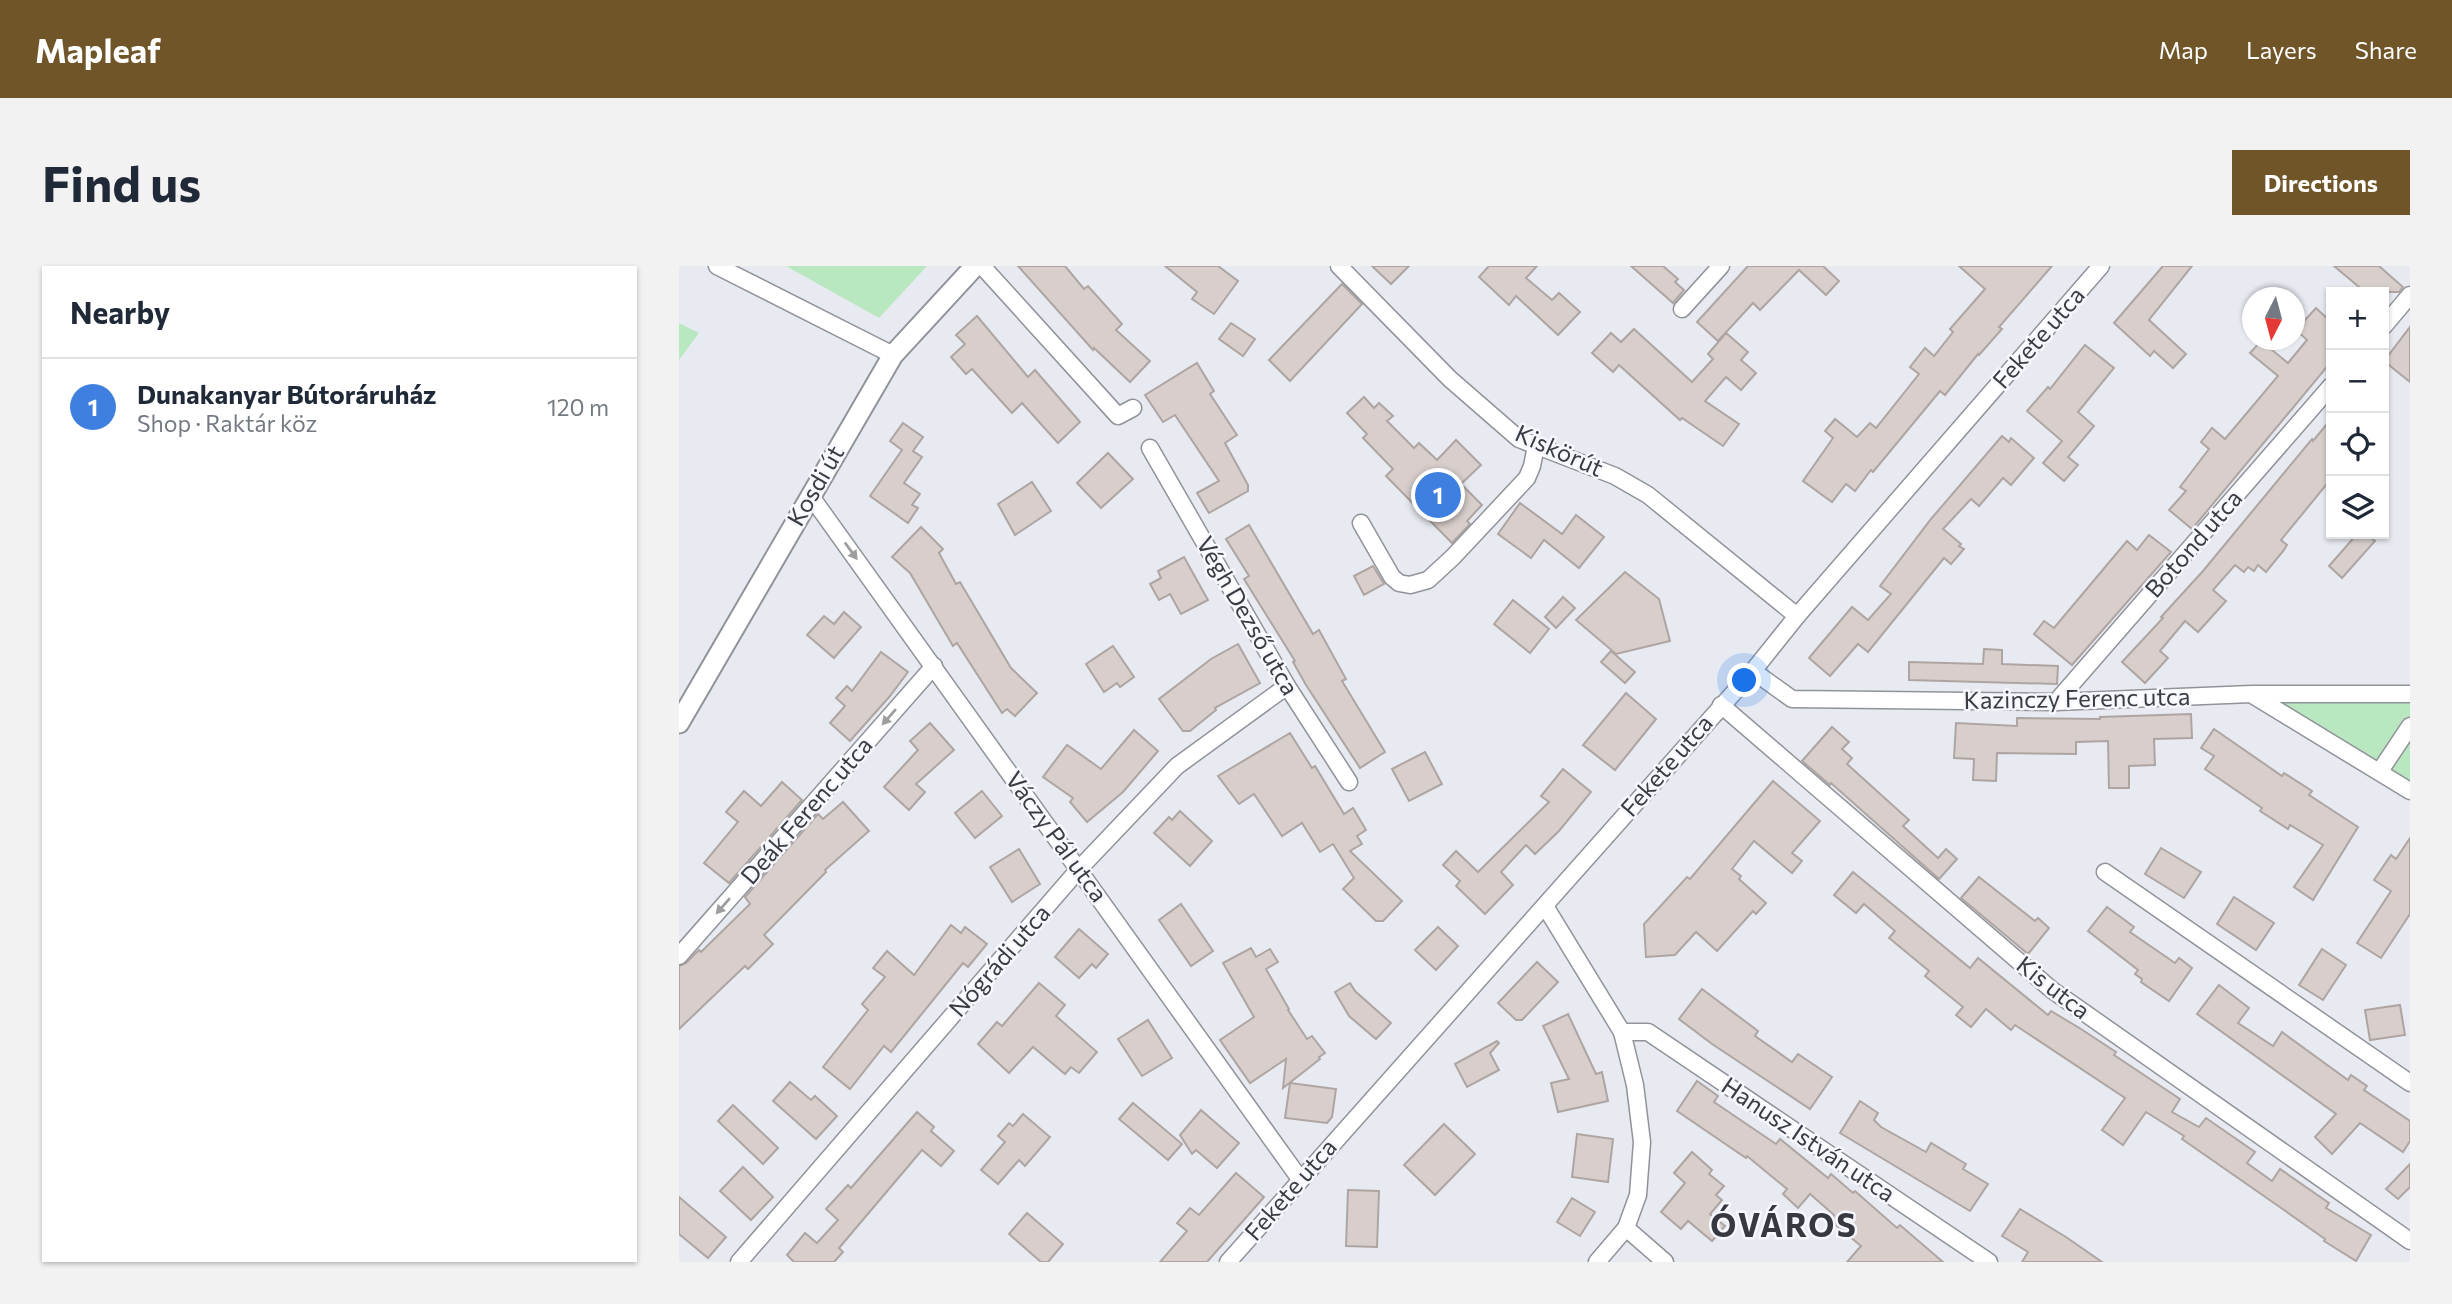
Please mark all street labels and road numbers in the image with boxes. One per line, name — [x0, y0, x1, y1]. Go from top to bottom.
street label: Fekete utca — [1986, 280, 2090, 394]
street label: Kiskörút — [1511, 418, 1608, 482]
street label: Kosdi út — [780, 440, 849, 531]
street label: Botond utca — [2138, 483, 2248, 603]
street label: Végh Dezső utca — [1191, 531, 1305, 700]
street label: Kazinczy Ferenc utca — [1963, 681, 2191, 714]
street label: Fekete utca — [1614, 708, 1718, 822]
street label: Deák Ferenc utca — [734, 730, 878, 890]
street label: Váczy Pál utca — [1000, 765, 1114, 907]
street label: Nógrádi utca — [942, 898, 1056, 1022]
street label: Kis utca — [2011, 949, 2096, 1024]
street label: Hanusz István utca — [1717, 1070, 1901, 1208]
street label: Fekete utca — [1238, 1132, 1342, 1246]

